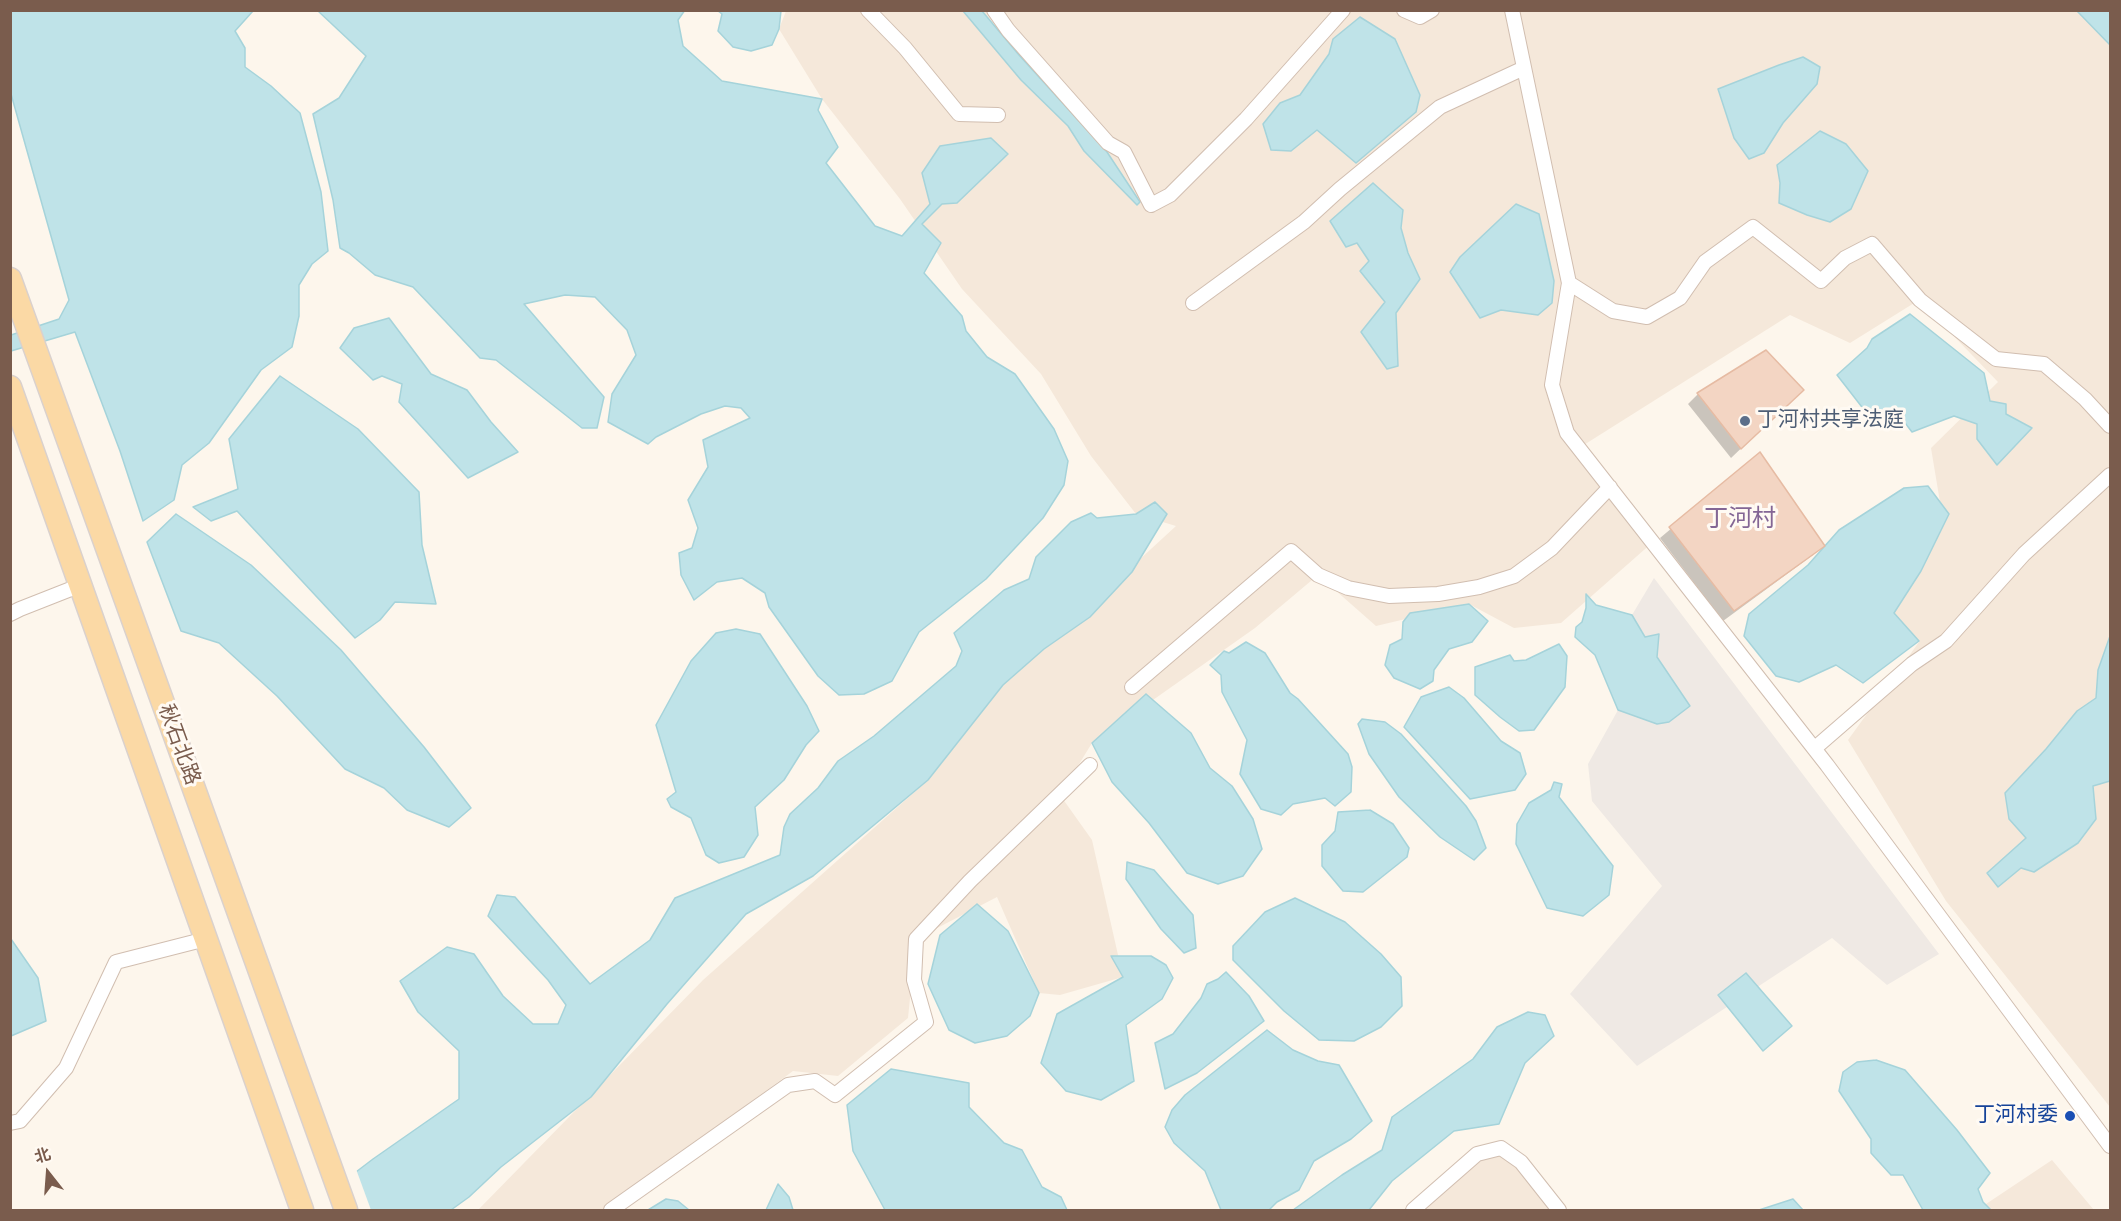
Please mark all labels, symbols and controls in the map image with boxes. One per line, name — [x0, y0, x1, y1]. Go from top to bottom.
place label: 丁河村共享法庭 — [1757, 408, 1904, 434]
marker: 丁河村共享法庭 — [1738, 414, 1752, 428]
district label: 丁河村 — [1704, 506, 1776, 534]
street label: 秋石北路 — [152, 701, 204, 789]
place label: 丁河村委 — [1974, 1103, 2058, 1129]
marker: 丁河村委 — [2063, 1109, 2077, 1123]
text: 北 — [32, 1142, 54, 1169]
north arrow — [18, 1143, 78, 1203]

